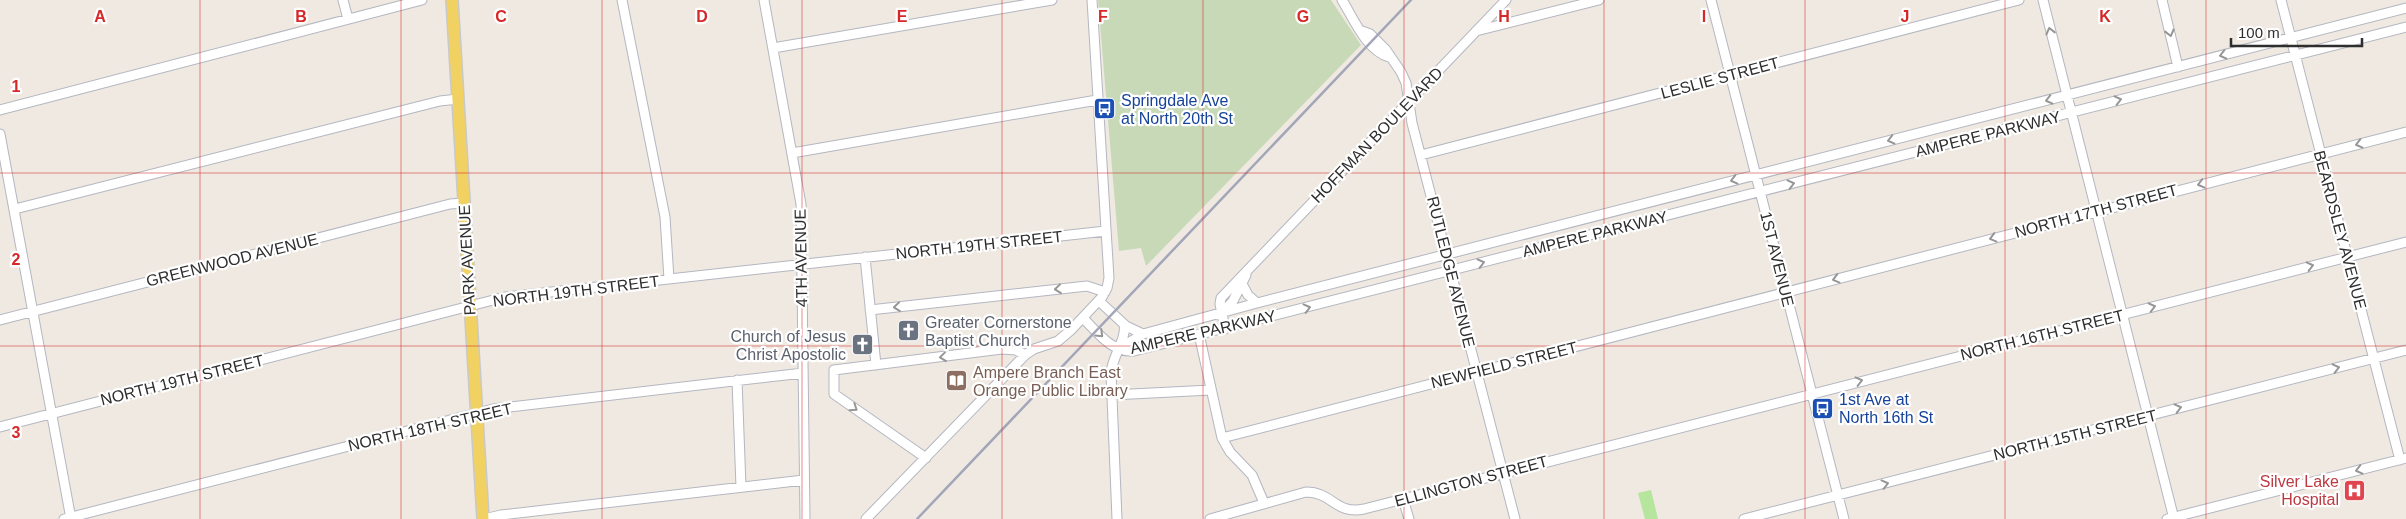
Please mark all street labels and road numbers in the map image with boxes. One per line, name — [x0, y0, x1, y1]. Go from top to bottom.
street label: LESLIE STREET — [1659, 54, 1781, 102]
street label: HOFFMAN BOULEVARD — [1308, 64, 1446, 206]
street label: AMPERE PARKWAY — [1914, 108, 2063, 160]
street label: BEARDSLEY AVENUE — [2311, 149, 2369, 311]
street label: NORTH 17TH STREET — [2013, 181, 2179, 241]
street label: RUTLEDGE AVENUE — [1424, 195, 1478, 349]
street label: PARK AVENUE — [456, 204, 478, 316]
street label: AMPERE PARKWAY — [1521, 208, 1670, 260]
street label: 4TH AVENUE — [792, 209, 810, 307]
street label: 1ST AVENUE — [1757, 210, 1797, 308]
street label: NORTH 19TH STREET — [895, 228, 1064, 262]
street label: GREENWOOD AVENUE — [144, 230, 320, 290]
street label: NORTH 19TH STREET — [492, 272, 660, 310]
street label: NORTH 16TH STREET — [1959, 306, 2126, 364]
street label: AMPERE PARKWAY — [1128, 307, 1278, 357]
street label: NEWFIELD STREET — [1429, 339, 1579, 391]
street label: NORTH 19TH STREET — [99, 351, 266, 409]
street label: NORTH 18TH STREET — [346, 400, 514, 454]
street label: NORTH 15TH STREET — [1992, 406, 2159, 464]
street label: ELLINGTON STREET — [1393, 452, 1550, 510]

